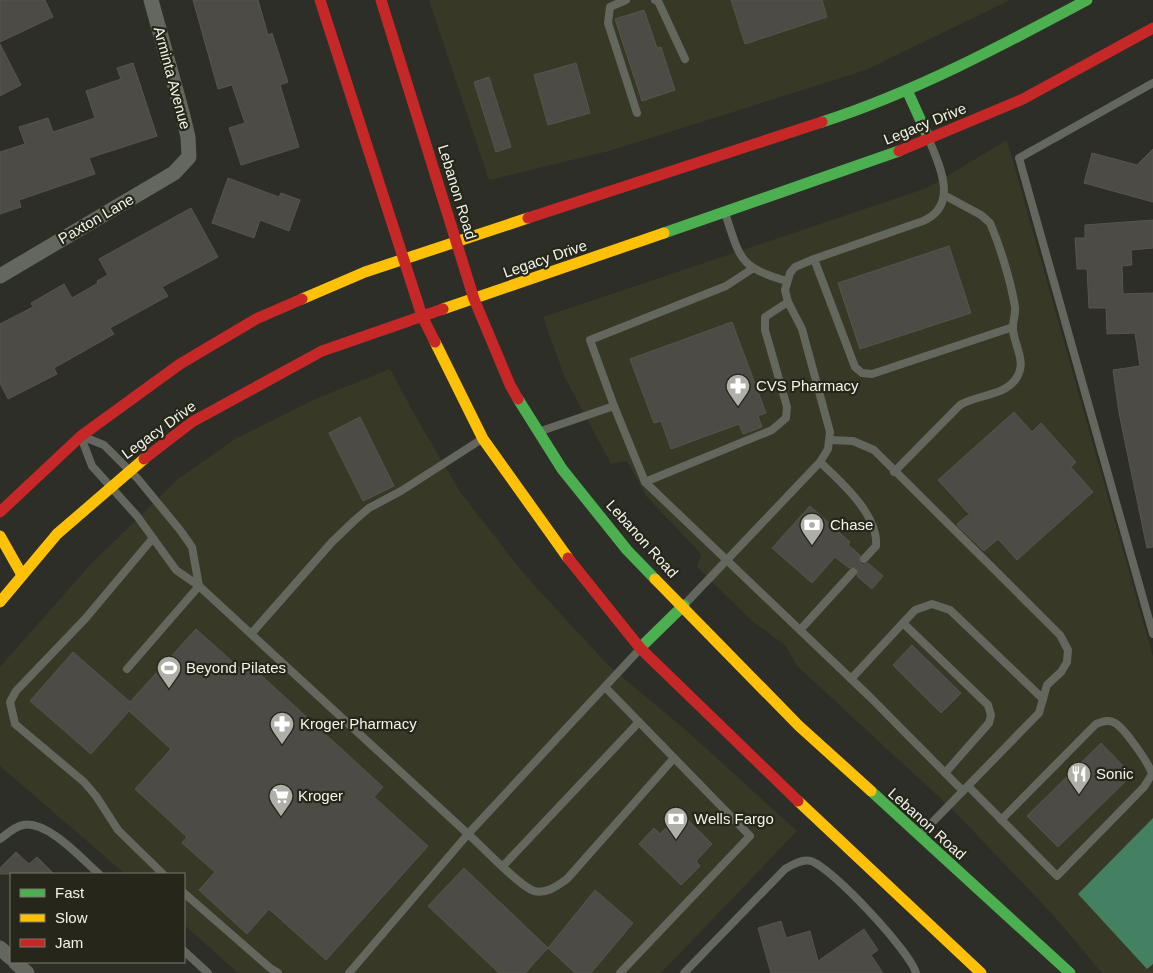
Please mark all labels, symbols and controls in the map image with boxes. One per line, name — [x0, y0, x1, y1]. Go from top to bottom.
street label: Arminta Avenue — [151, 25, 194, 131]
street label: Legacy Drive — [881, 99, 969, 148]
street label: Lebanon Road — [435, 142, 480, 241]
street label: Paxton Lane — [55, 190, 136, 247]
street label: Legacy Drive — [501, 236, 589, 281]
pharmacy icon: CVS Pharmacy — [725, 373, 751, 407]
place label: CVS Pharmacy — [756, 377, 859, 394]
street label: Legacy Drive — [118, 397, 199, 462]
street label: Lebanon Road — [603, 496, 682, 581]
bank icon: Chase — [799, 512, 825, 546]
place label: Chase — [830, 516, 873, 533]
sports icon: Beyond Pilates — [156, 655, 182, 689]
place label: Beyond Pilates — [186, 659, 286, 676]
pharmacy icon: Kroger Pharmacy — [269, 711, 295, 745]
place label: Kroger Pharmacy — [300, 715, 417, 732]
restaurant icon: Sonic — [1066, 761, 1092, 795]
place label: Sonic — [1096, 765, 1134, 782]
supermarket icon: Kroger — [268, 783, 294, 817]
street label: Lebanon Road — [885, 784, 970, 863]
place label: Kroger — [298, 787, 343, 804]
bank icon: Wells Fargo — [663, 806, 689, 840]
place label: Wells Fargo — [694, 810, 774, 827]
legend — [10, 873, 185, 963]
text: Fast — [55, 884, 85, 901]
text: Slow — [55, 909, 88, 926]
text: Jam — [55, 934, 83, 951]

